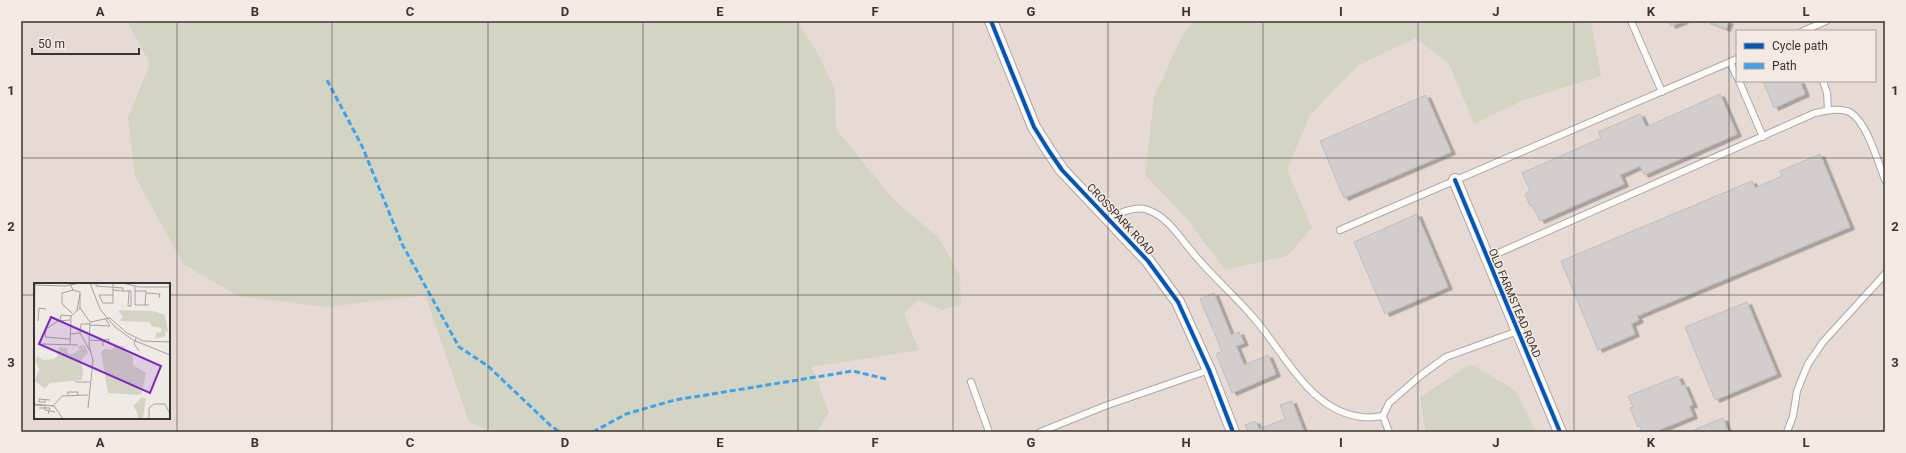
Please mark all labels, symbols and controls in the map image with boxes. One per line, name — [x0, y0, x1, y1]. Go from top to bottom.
text: A — [96, 4, 105, 19]
text: B — [251, 4, 259, 19]
text: C — [406, 4, 415, 19]
text: D — [561, 4, 569, 19]
text: E — [716, 4, 724, 19]
text: F — [871, 4, 879, 19]
text: G — [1027, 4, 1036, 19]
text: H — [1181, 4, 1191, 19]
text: I — [1339, 4, 1343, 19]
text: J — [1492, 4, 1500, 19]
text: K — [1647, 4, 1656, 19]
text: L — [1802, 4, 1810, 19]
scale bar — [32, 30, 139, 56]
legend — [1736, 30, 1876, 82]
text: 50 m — [38, 37, 65, 51]
text: Cycle path — [1772, 39, 1828, 53]
text: Path — [1772, 59, 1797, 73]
text: 1 — [7, 83, 15, 98]
text: 1 — [1891, 83, 1899, 98]
street label: CROSSPARK ROAD — [1084, 181, 1157, 258]
text: 2 — [7, 219, 15, 234]
text: 2 — [1891, 219, 1899, 234]
street label: OLD FARMSTEAD ROAD — [1486, 247, 1543, 360]
inset map — [34, 283, 170, 419]
text: 3 — [7, 355, 15, 370]
text: 3 — [1891, 355, 1899, 370]
text: A — [96, 435, 105, 450]
text: B — [251, 435, 259, 450]
text: C — [406, 435, 415, 450]
text: D — [561, 435, 569, 450]
text: E — [716, 435, 724, 450]
text: F — [871, 435, 879, 450]
text: G — [1027, 435, 1036, 450]
text: H — [1181, 435, 1191, 450]
text: I — [1339, 435, 1343, 450]
text: J — [1492, 435, 1500, 450]
text: K — [1647, 435, 1656, 450]
text: L — [1802, 435, 1810, 450]

